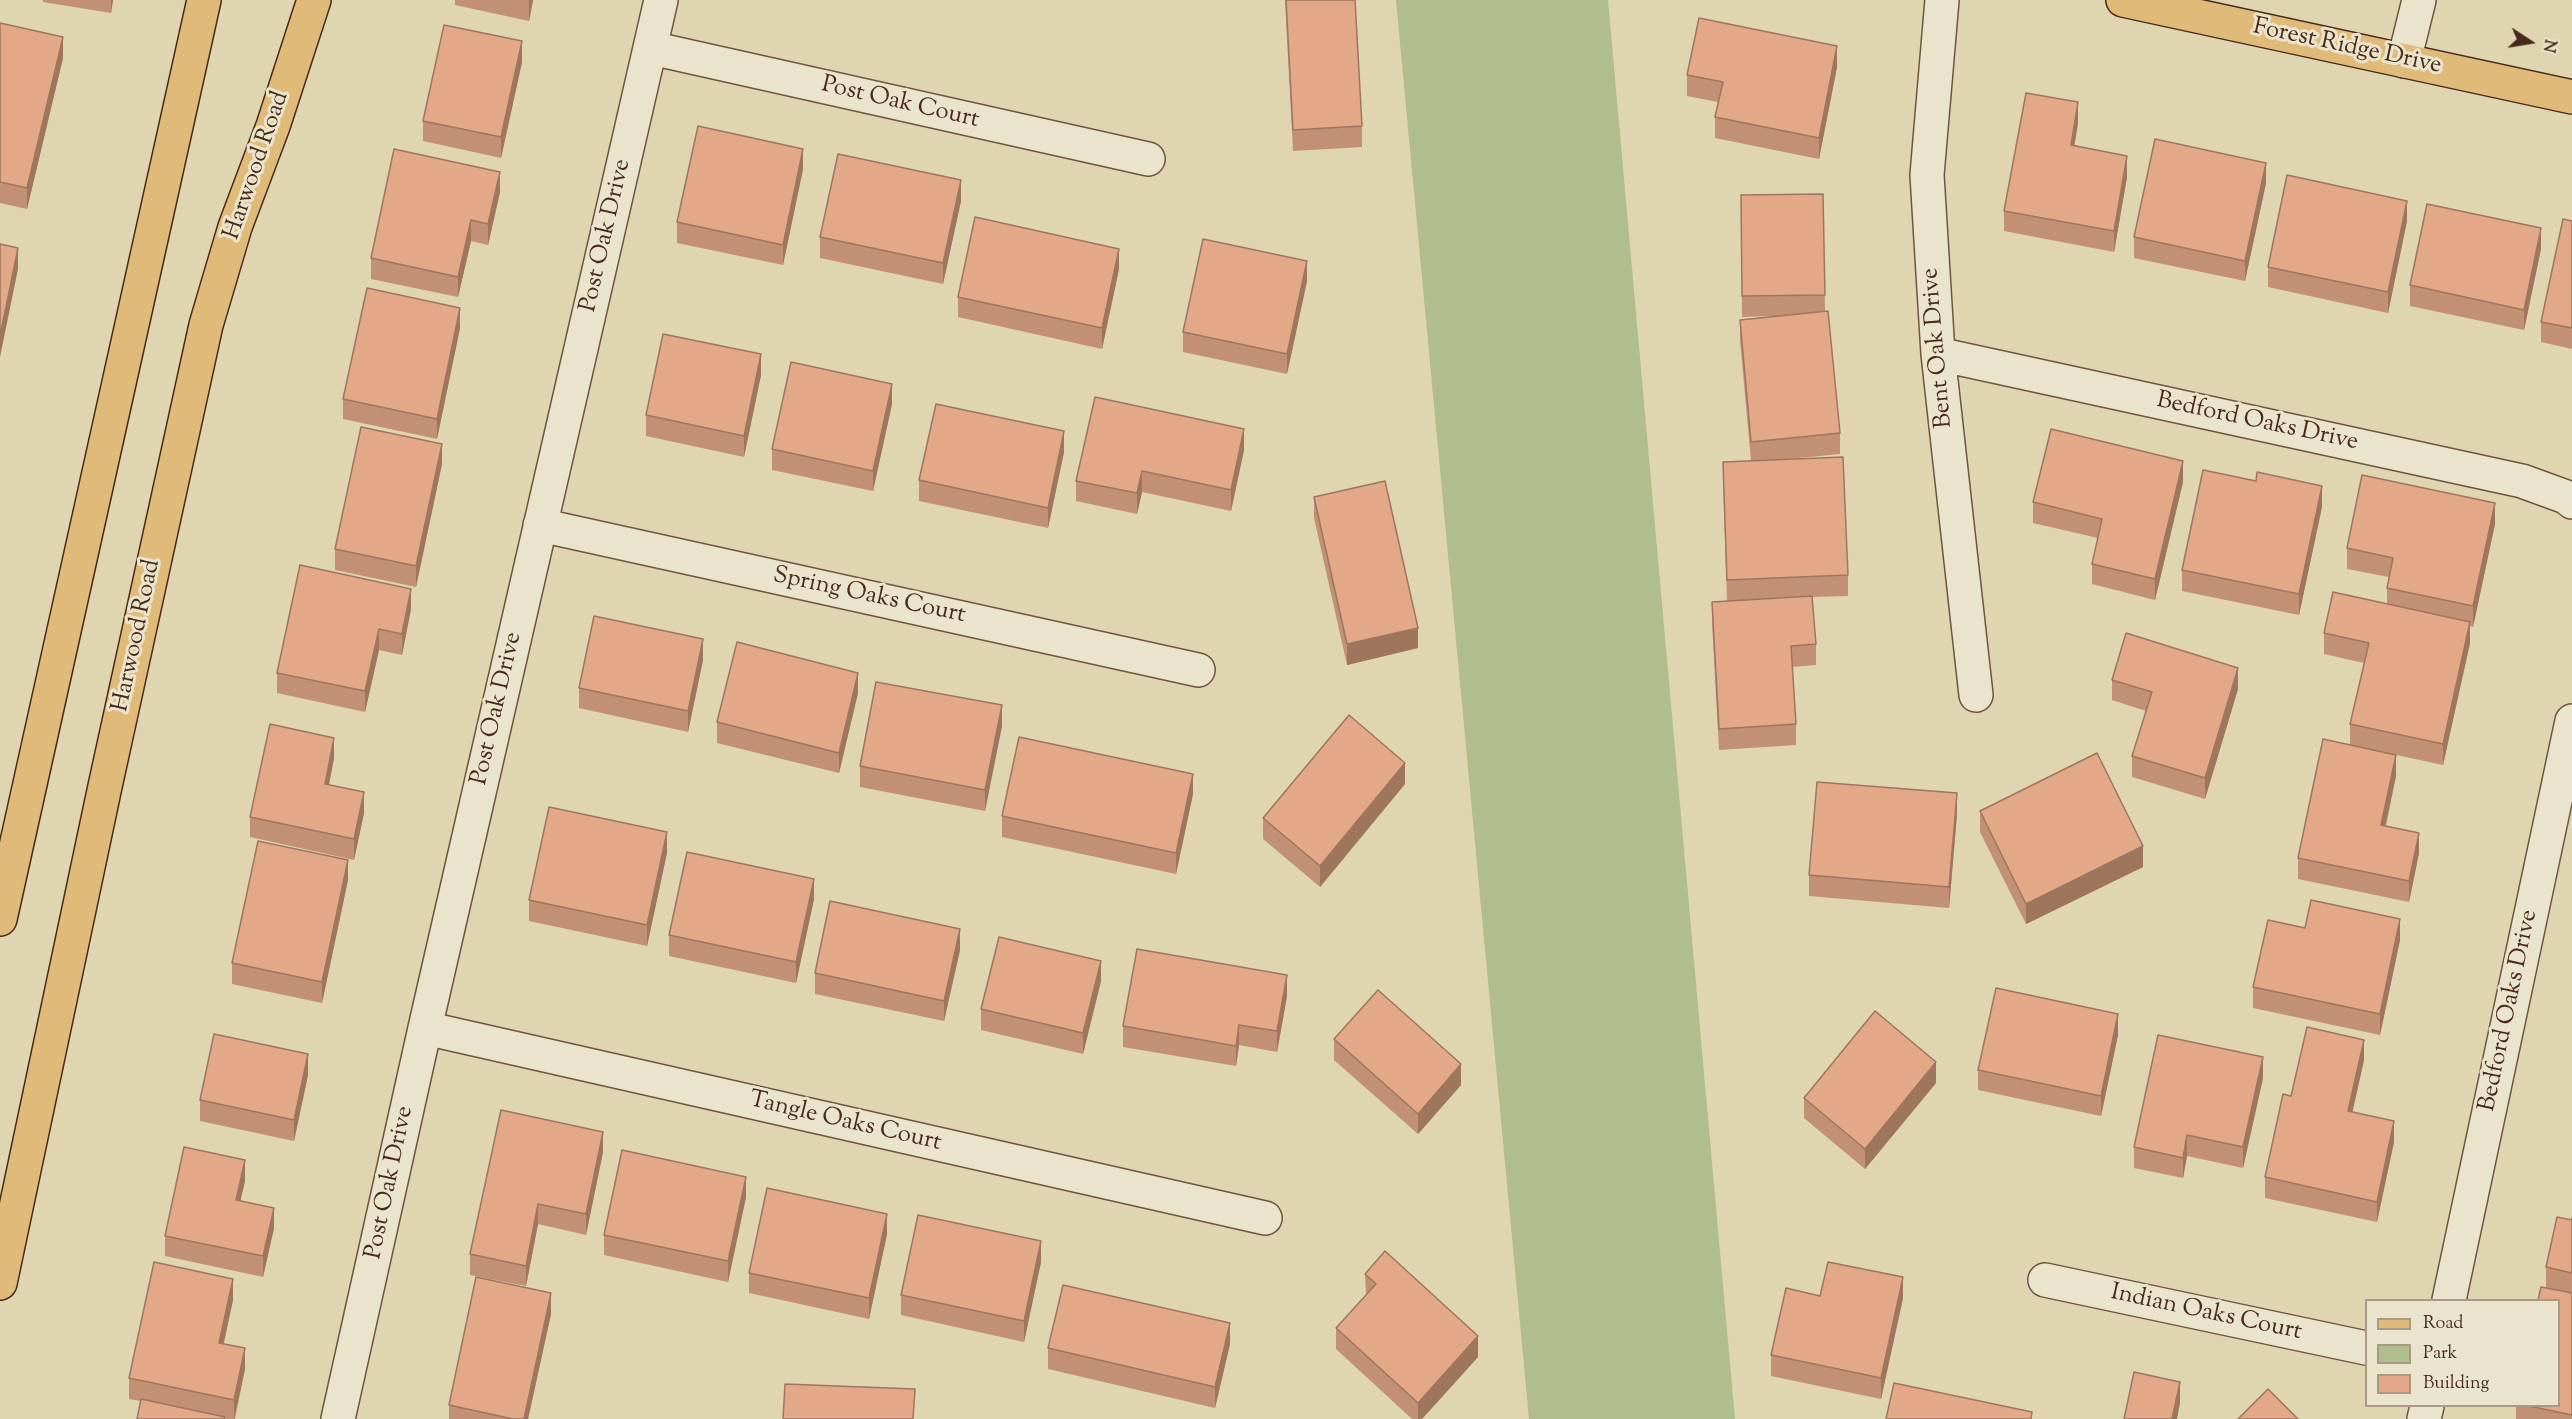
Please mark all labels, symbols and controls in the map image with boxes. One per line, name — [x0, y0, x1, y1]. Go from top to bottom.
north arrow — [2500, 12, 2560, 72]
street label: Forest Ridge Drive — [2250, 14, 2444, 82]
text: N — [2536, 37, 2561, 54]
street label: Post Oak Court — [818, 72, 982, 136]
street label: Harwood Road — [219, 88, 297, 244]
street label: Post Oak Drive — [575, 157, 639, 315]
street label: Bent Oak Drive — [1918, 267, 1960, 429]
street label: Bedford Oaks Drive — [2154, 388, 2360, 458]
street label: Harwood Road — [108, 557, 168, 715]
street label: Spring Oaks Court — [770, 563, 968, 631]
street label: Post Oak Drive — [466, 630, 530, 788]
street label: Bedford Oaks Drive — [2475, 908, 2545, 1114]
street label: Tangle Oaks Court — [746, 1087, 944, 1159]
street label: Post Oak Drive — [361, 1104, 421, 1262]
street label: Indian Oaks Court — [2108, 1280, 2304, 1348]
legend — [2365, 1299, 2560, 1407]
text: Road — [2423, 1311, 2463, 1337]
text: Park — [2423, 1341, 2457, 1367]
text: Building — [2423, 1371, 2489, 1397]

